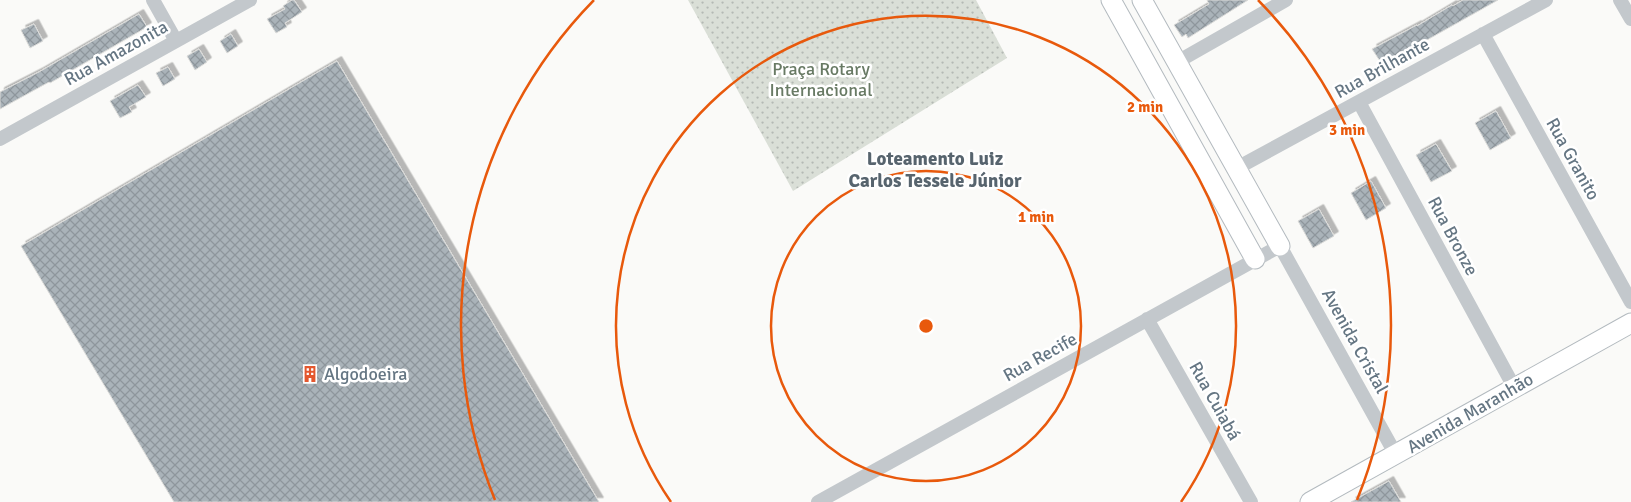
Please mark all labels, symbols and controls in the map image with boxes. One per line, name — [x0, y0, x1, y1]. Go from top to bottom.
street label: Rua Amazonita — [60, 16, 172, 90]
street label: Rua Brilhante — [1331, 33, 1433, 103]
park label: Praça Rotary Internacional — [770, 58, 872, 101]
text: 2 min — [1127, 98, 1163, 116]
street label: Rua Granito — [1541, 114, 1605, 204]
text: 3 min — [1329, 121, 1365, 139]
district label: Loteamento Luiz Carlos Tessele Júnior — [848, 147, 1022, 193]
street label: Rua Bronze — [1423, 193, 1483, 279]
text: 1 min — [1018, 208, 1054, 226]
street label: Avenida Cristal — [1317, 285, 1393, 397]
centre of rings — [917, 317, 935, 335]
street label: Rua Recife — [999, 328, 1081, 386]
street label: Rua Cuiabá — [1184, 358, 1246, 444]
place label: Algodoeira — [324, 363, 407, 385]
building icon: Algodoeira — [300, 364, 320, 384]
street label: Avenida Maranhão — [1403, 368, 1537, 458]

